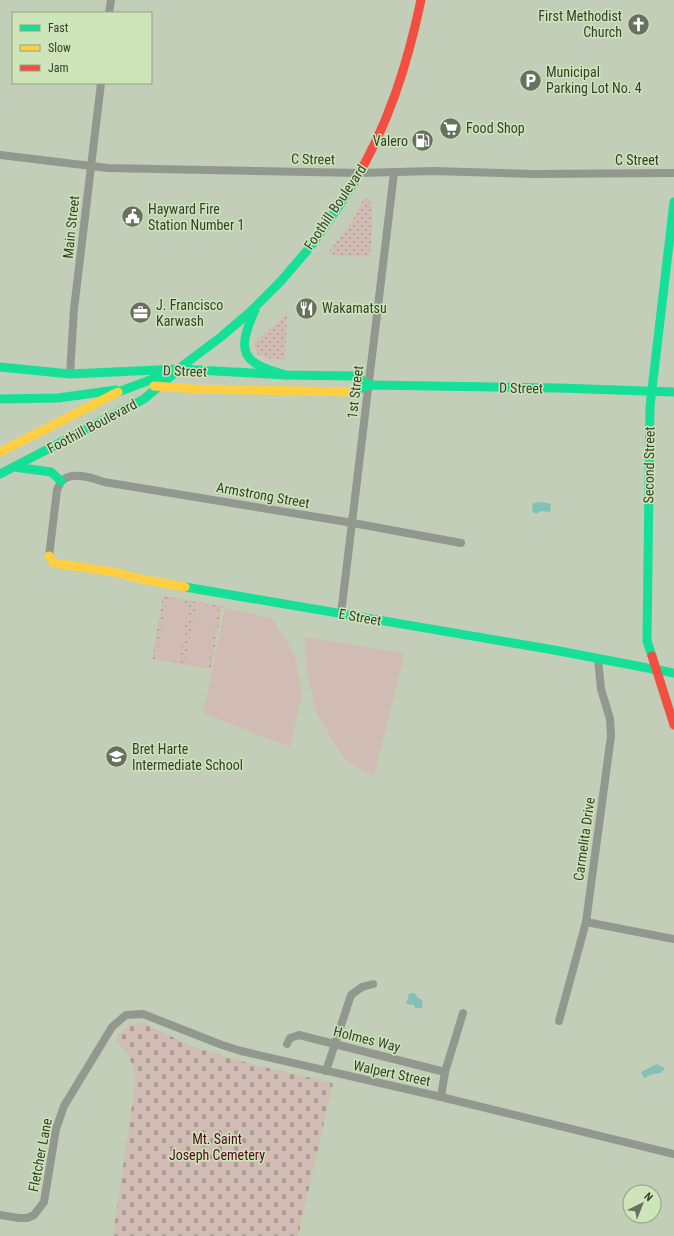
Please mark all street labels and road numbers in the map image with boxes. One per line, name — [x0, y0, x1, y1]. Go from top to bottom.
street label: C Street — [291, 151, 335, 167]
street label: C Street — [615, 152, 659, 168]
street label: Foothill Boulevard — [301, 161, 369, 253]
street label: Main Street — [60, 195, 82, 259]
street label: D Street — [163, 362, 207, 380]
street label: 1st Street — [344, 364, 366, 420]
street label: D Street — [499, 380, 543, 396]
street label: Foothill Boulevard — [44, 396, 140, 456]
street label: Second Street — [640, 426, 658, 504]
street label: Armstrong Street — [215, 479, 311, 511]
street label: E Street — [337, 605, 383, 629]
street label: Carmelita Drive — [570, 796, 598, 882]
street label: Holmes Way — [332, 1023, 402, 1055]
street label: Walpert Street — [352, 1057, 432, 1089]
street label: Fletcher Lane — [25, 1116, 55, 1193]

